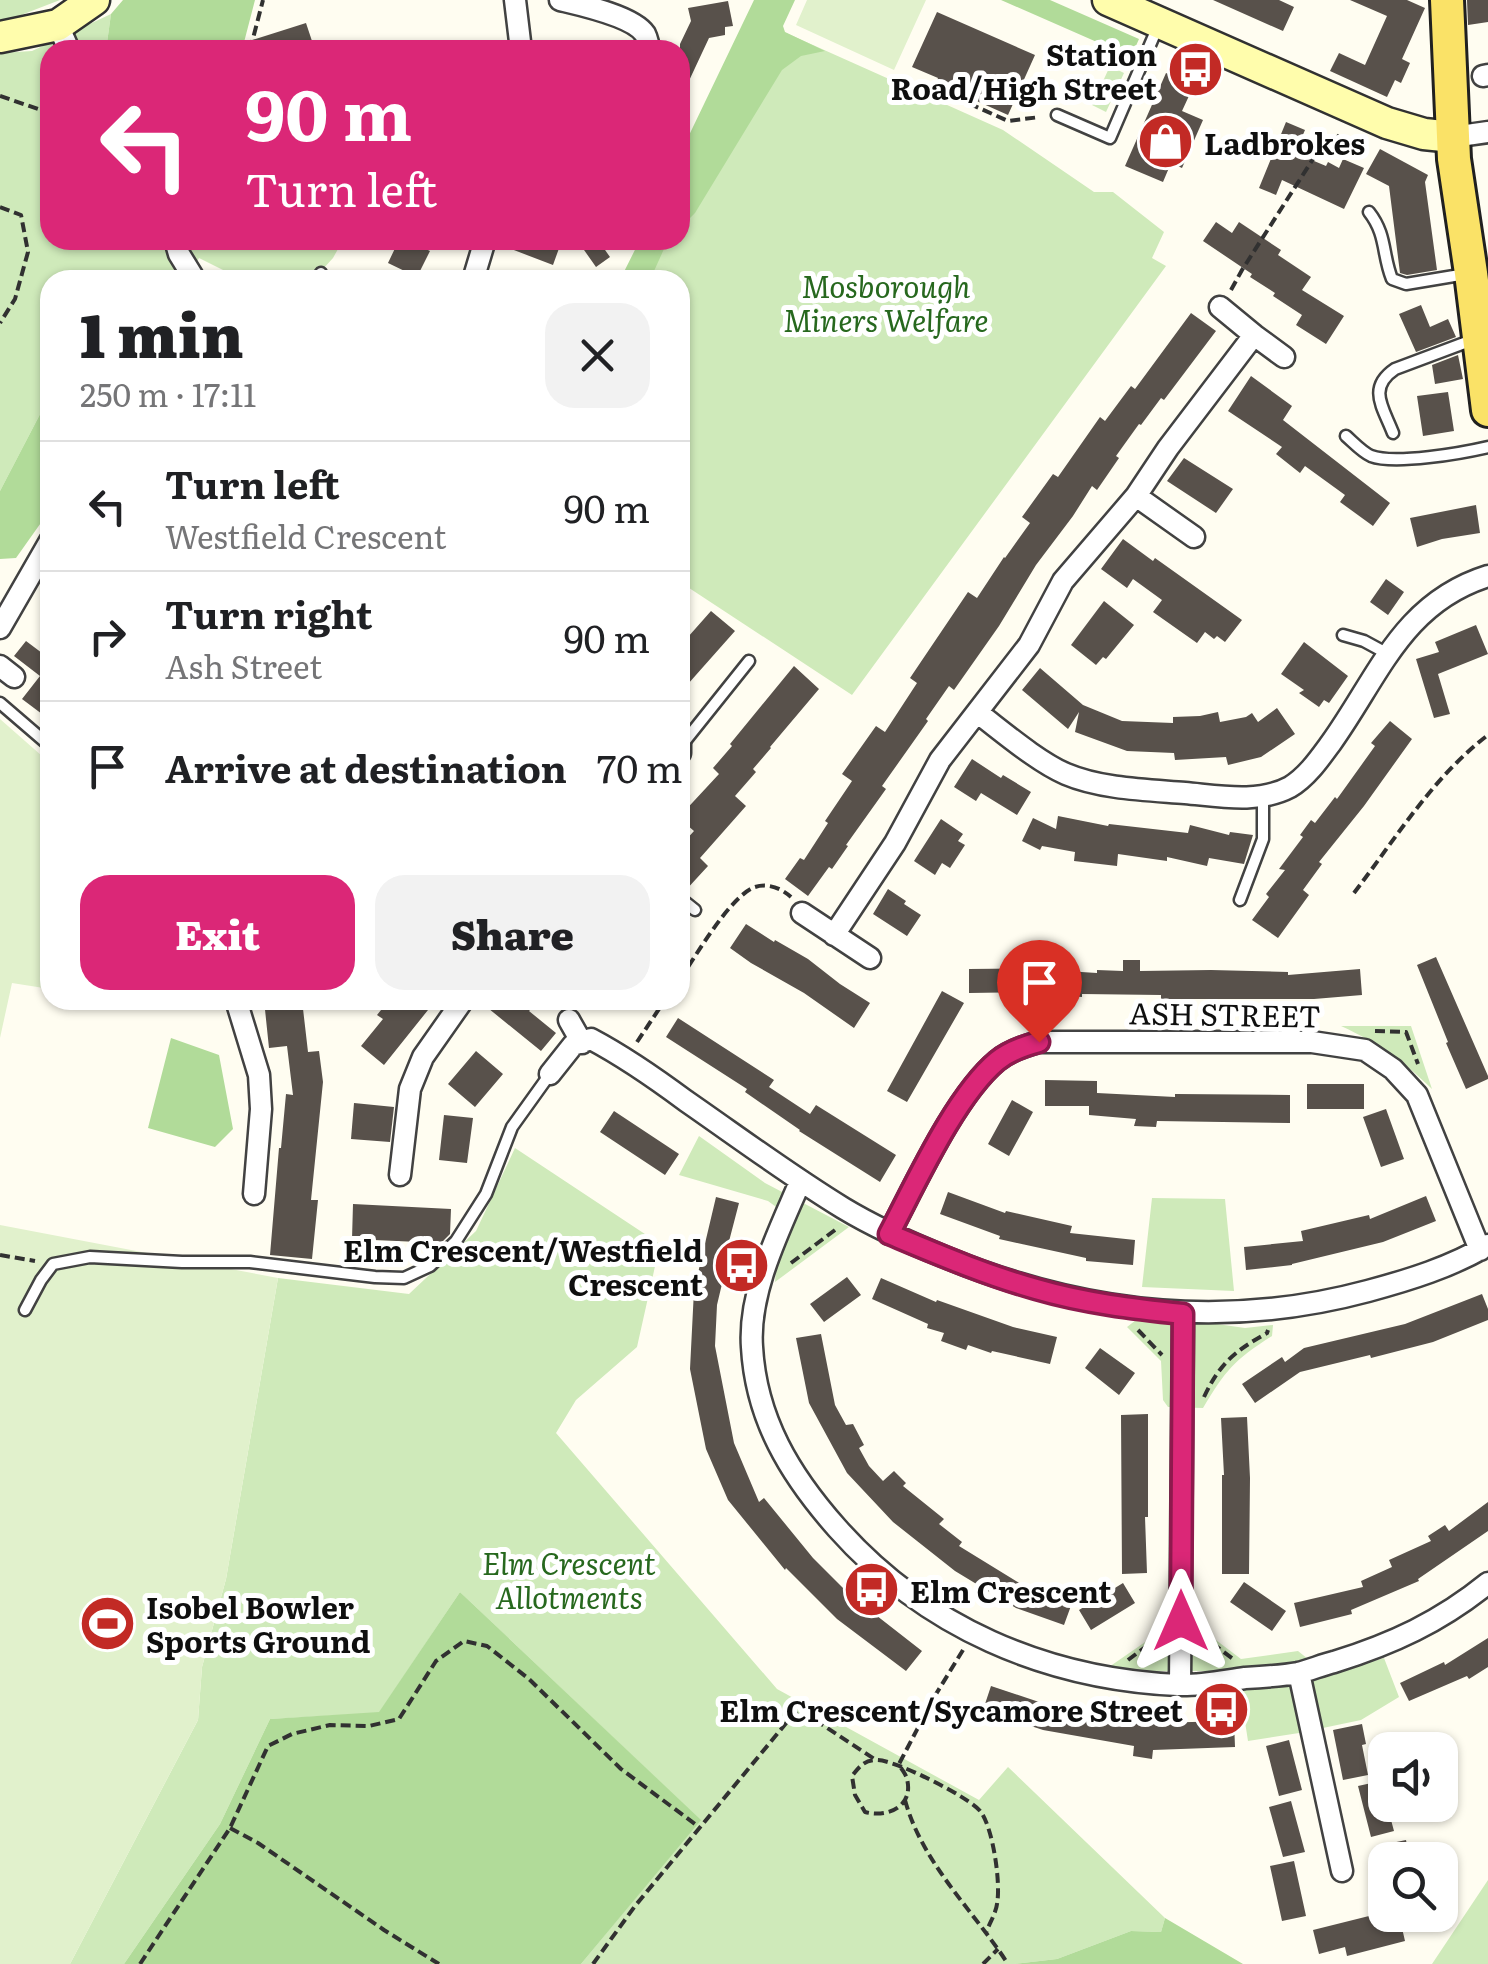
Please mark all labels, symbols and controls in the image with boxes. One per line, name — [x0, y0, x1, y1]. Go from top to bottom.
place label: Station Road/High Street — [891, 31, 1158, 109]
bus stop icon: Station Road/High Street — [1166, 40, 1226, 100]
text: 90 m — [245, 59, 412, 163]
icon: left — [80, 80, 210, 210]
shop icon: Ladbrokes — [1135, 112, 1195, 172]
place label: Ladbrokes — [1204, 120, 1365, 164]
text: Turn left — [245, 154, 437, 221]
park label: Mosborough Miners Welfare — [783, 263, 989, 341]
text: 1 min — [80, 287, 244, 376]
button: close — [545, 303, 650, 408]
text: 250 m · 17:11 — [80, 369, 256, 417]
text: Turn left — [165, 454, 340, 511]
text: 90 m — [564, 478, 650, 535]
icon: left — [80, 479, 135, 534]
text: Westfield Crescent — [165, 511, 446, 559]
text: Turn right — [165, 584, 372, 641]
text: 90 m — [564, 608, 650, 665]
icon: right — [80, 609, 135, 664]
text: Ash Street — [165, 641, 322, 689]
text: Arrive at destination — [165, 738, 567, 795]
text: 70 m — [597, 738, 683, 795]
icon: arrive — [80, 739, 135, 794]
button: Exit — [80, 875, 355, 990]
button: Share — [375, 875, 650, 990]
pin — [997, 940, 1082, 1043]
icon: arrive — [1012, 955, 1067, 1010]
street label: ASH STREET — [1129, 989, 1321, 1037]
place label: Elm Crescent/Westfield Crescent — [343, 1227, 704, 1305]
bus stop icon: Elm Crescent/Westfield Crescent — [712, 1236, 772, 1296]
park label: Elm Crescent Allotments — [482, 1540, 656, 1618]
bus stop icon: Elm Crescent — [841, 1560, 901, 1620]
place label: Elm Crescent — [910, 1568, 1112, 1612]
position arrow — [1129, 1569, 1233, 1673]
place label: Isobel Bowler Sports Ground — [146, 1584, 371, 1662]
sports icon: Isobel Bowler Sports Ground — [77, 1593, 137, 1653]
bus stop icon: Elm Crescent/Sycamore Street — [1192, 1679, 1252, 1739]
place label: Elm Crescent/Sycamore Street — [719, 1687, 1184, 1731]
map controls — [1368, 1732, 1458, 1932]
button: sound — [1368, 1732, 1458, 1822]
button: search — [1368, 1842, 1458, 1932]

